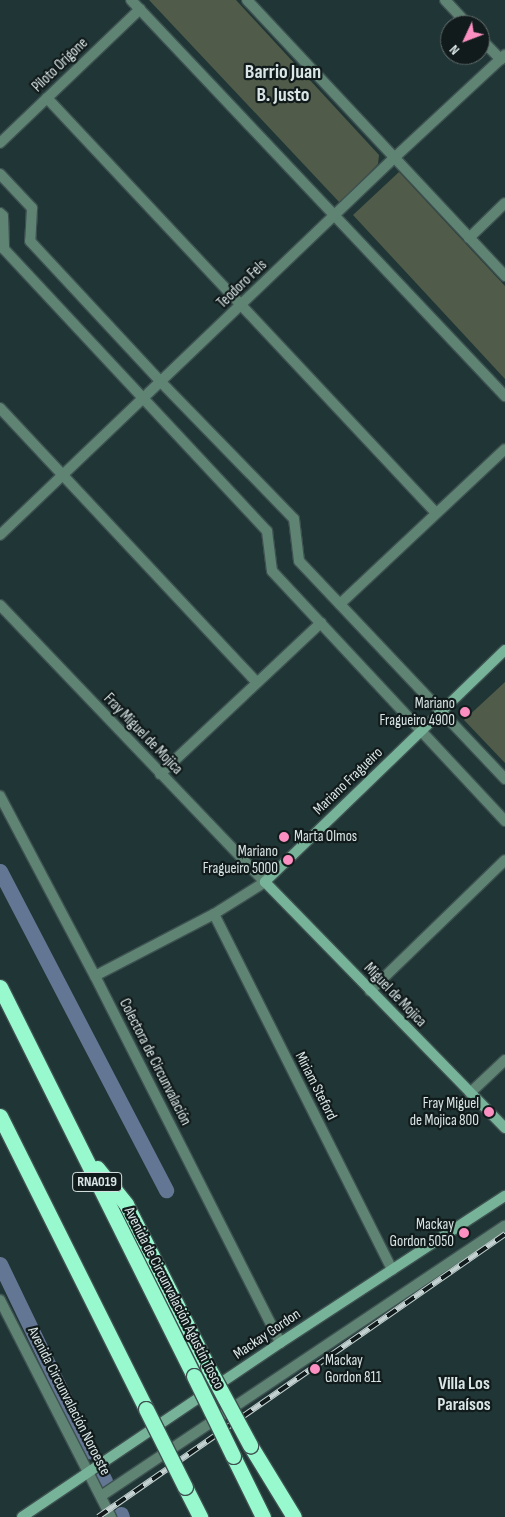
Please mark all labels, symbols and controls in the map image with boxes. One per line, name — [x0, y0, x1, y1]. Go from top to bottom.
north arrow — [440, 15, 490, 65]
street label: Piloto Origone — [28, 34, 92, 96]
text: N — [446, 41, 463, 58]
district label: Barrio Juan B. Justo — [245, 61, 321, 108]
street label: Teodoro Fels — [213, 256, 271, 312]
street label: Fray Miguel de Mojica — [100, 690, 186, 778]
place label: Mariano Fragueiro 4900 — [379, 694, 455, 729]
marker: Mariano Fragueiro 4900 — [459, 706, 471, 718]
street label: Mariano Fragueiro — [310, 743, 386, 819]
place label: Marta Olmos — [294, 828, 357, 846]
marker: Marta Olmos — [278, 831, 290, 843]
place label: Mariano Fragueiro 5000 — [203, 842, 278, 877]
marker: Mariano Fragueiro 5000 — [282, 854, 294, 866]
street label: Miguel de Mojica — [360, 959, 430, 1031]
street label: Colectora de Circunvalación — [115, 996, 195, 1128]
street label: Miriam Steford — [291, 1049, 341, 1123]
place label: Fray Miguel de Mojica 800 — [410, 1094, 479, 1129]
marker: Fray Miguel de Mojica 800 — [483, 1106, 495, 1118]
road number: RNA019 — [72, 1170, 122, 1194]
street label: Avenida de Circunvalación Agustín Tosco — [120, 1204, 228, 1392]
place label: Mackay Gordon 5050 — [390, 1215, 454, 1250]
marker: Mackay Gordon 5050 — [458, 1227, 470, 1239]
street label: Mackay Gordon — [230, 1305, 304, 1363]
street label: Avenida Circunvalación Noroeste — [24, 1324, 114, 1478]
place label: Mackay Gordon 811 — [325, 1351, 381, 1386]
marker: Mackay Gordon 811 — [309, 1363, 321, 1375]
district label: Villa Los Paraísos — [437, 1374, 491, 1416]

